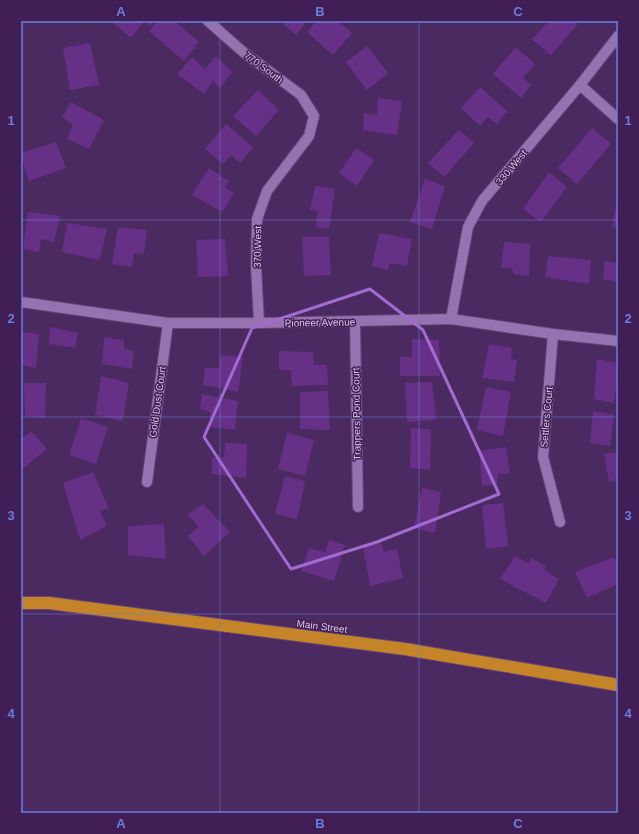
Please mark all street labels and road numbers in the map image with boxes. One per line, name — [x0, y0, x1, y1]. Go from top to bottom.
street label: 770 South — [242, 49, 285, 86]
street label: 330 West — [494, 148, 529, 187]
street label: 370 West — [252, 226, 263, 268]
street label: Pioneer Avenue — [285, 316, 356, 329]
street label: Gold Dust Court — [147, 366, 168, 438]
street label: Trappers Pond Court — [350, 367, 363, 461]
street label: Settlers Court — [538, 386, 555, 448]
street label: Main Street — [296, 618, 348, 635]

